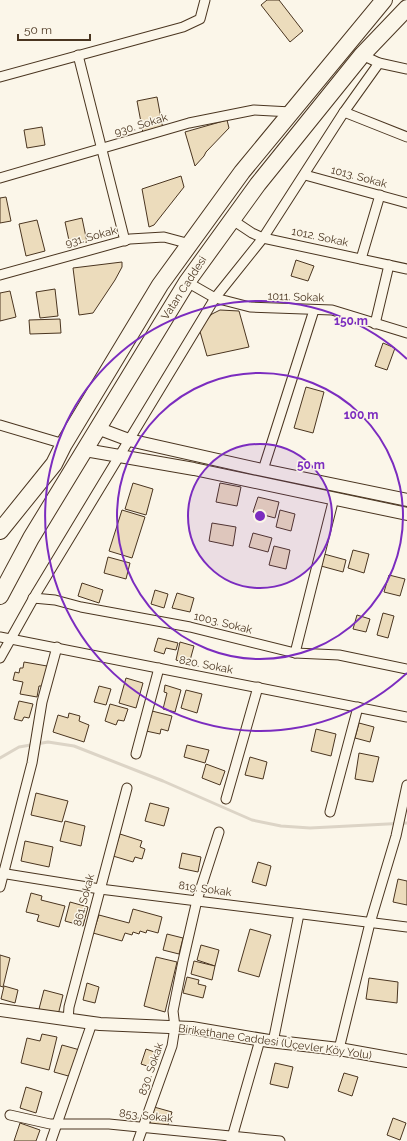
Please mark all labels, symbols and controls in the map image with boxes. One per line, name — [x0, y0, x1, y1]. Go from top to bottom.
scale bar — [18, 16, 90, 42]
text: 50 m — [24, 23, 52, 37]
street label: 930. Sokak — [113, 111, 169, 139]
street label: 1013. Sokak — [329, 163, 389, 191]
street label: 931. Sokak — [64, 224, 118, 250]
street label: 1012. Sokak — [290, 225, 350, 249]
street label: Vatan Caddesi — [159, 254, 209, 322]
street label: 1011. Sokak — [267, 290, 325, 304]
text: 150 m — [334, 314, 368, 328]
text: 100 m — [344, 408, 378, 422]
text: 50 m — [297, 458, 325, 472]
centre of rings — [253, 509, 267, 523]
street label: 1003. Sokak — [192, 609, 254, 637]
street label: 820. Sokak — [178, 653, 234, 677]
street label: 861. Sokak — [71, 872, 97, 928]
street label: 819. Sokak — [178, 879, 233, 899]
street label: Birikethane Caddesi (Üçevler Köy Yolu) — [177, 1022, 373, 1062]
street label: 830. Sokak — [136, 1041, 166, 1097]
street label: 853. Sokak — [118, 1107, 174, 1125]

